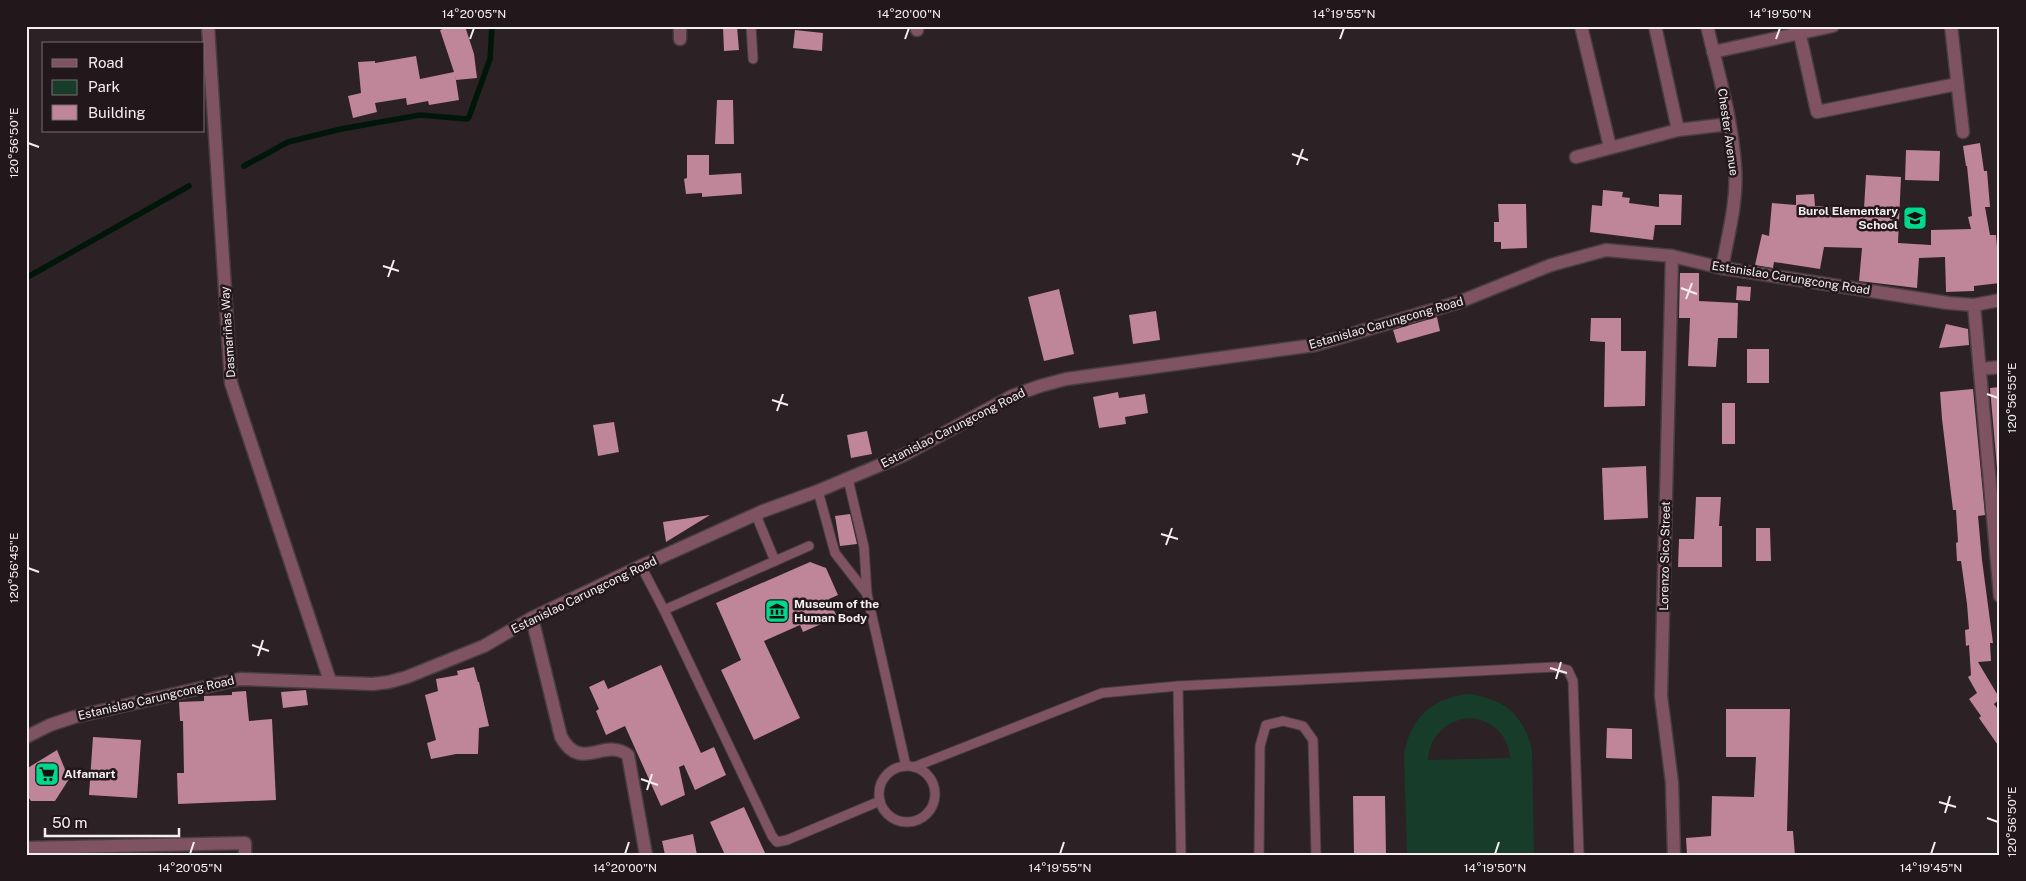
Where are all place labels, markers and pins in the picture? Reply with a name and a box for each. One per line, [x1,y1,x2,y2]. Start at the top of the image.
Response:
place label: Burol Elementary School [1798,204,1898,232]
school or university icon: Burol Elementary School [1902,205,1928,231]
place label: Museum of the Human Body [794,597,879,625]
museum icon: Museum of the Human Body [764,598,790,624]
supermarket icon: Alfamart [34,761,60,787]
place label: Alfamart [64,767,116,781]

